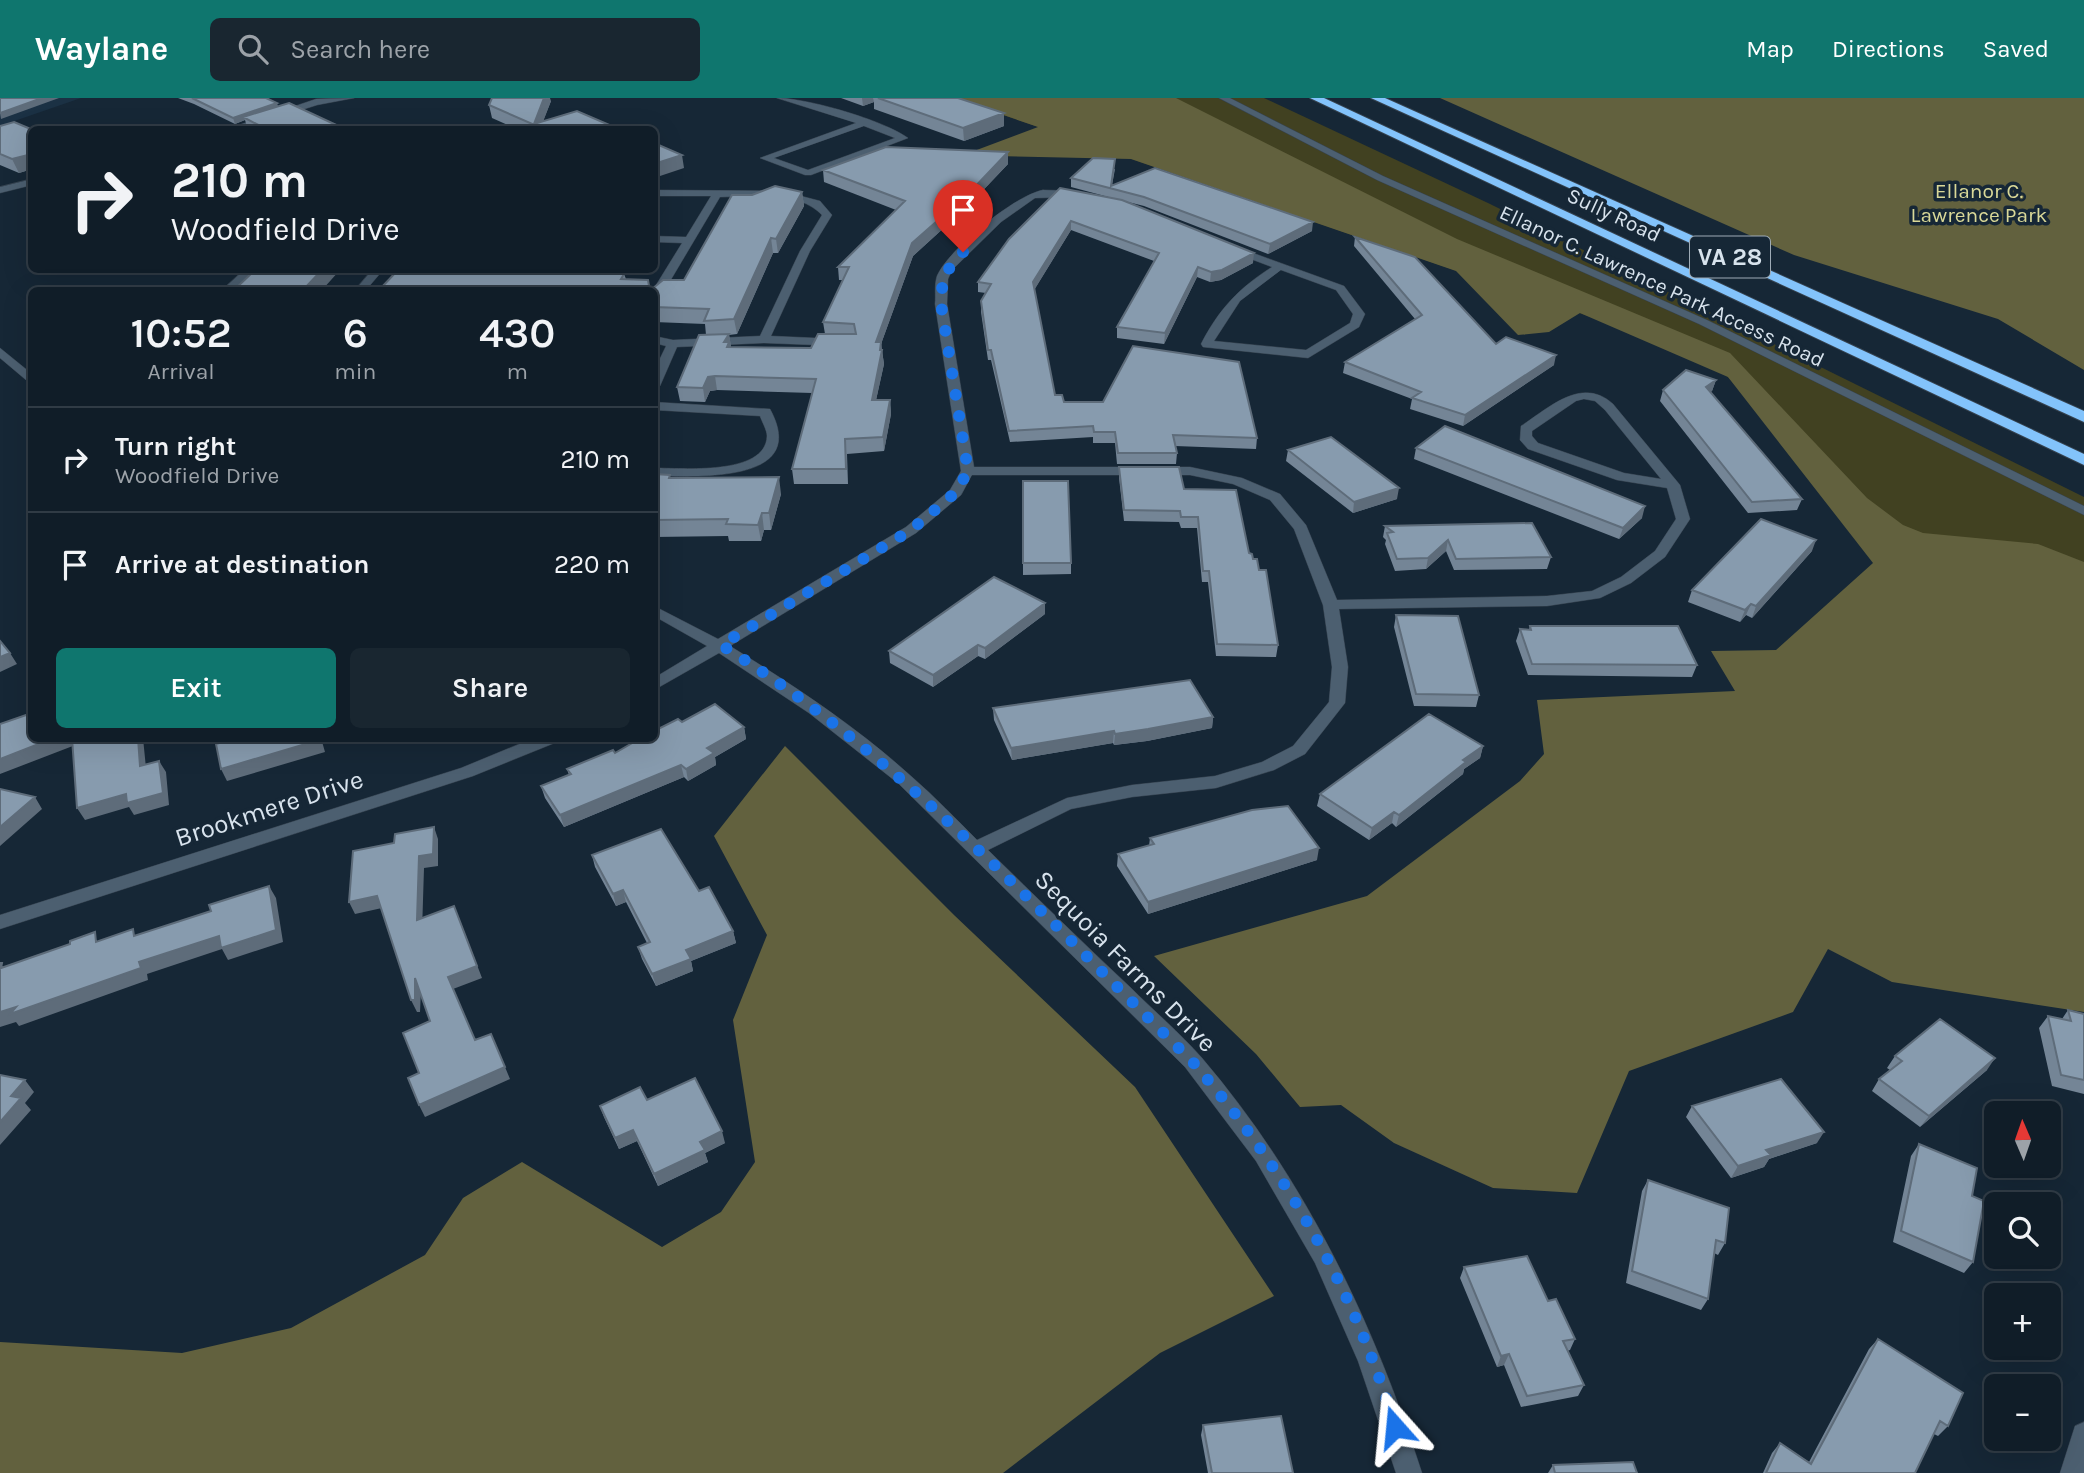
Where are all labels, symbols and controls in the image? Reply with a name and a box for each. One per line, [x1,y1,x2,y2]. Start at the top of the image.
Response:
search box [210,18,700,81]
text: Waylane [35,30,168,68]
icon: search [234,30,272,68]
text: Search here [290,34,430,65]
text: Map [1746,35,1794,63]
text: Directions [1832,35,1945,63]
text: Saved [1983,35,2049,63]
text: 210 m [171,152,308,209]
icon: right [56,154,147,245]
park label: Ellanor C. Lawrence Park [1911,179,2048,227]
pin [933,180,993,252]
street label: Sully Road [1563,183,1665,247]
icon: arrive [944,191,982,229]
street label: Ellanor C. Lawrence Park Access Road [1496,200,1828,372]
text: Woodfield Drive [171,211,400,248]
road number: VA 28 [1690,237,1770,278]
text: 10:52 [131,308,232,358]
text: 6 [343,308,368,358]
text: 430 [479,308,555,358]
text: Arrival [147,358,215,385]
text: min [334,358,376,385]
text: m [506,358,528,385]
text: Turn right [115,431,236,462]
icon: right [56,441,94,479]
text: 210 m [560,444,630,475]
text: Woodfield Drive [115,462,279,489]
icon: arrive [56,546,94,584]
text: Arrive at destination [115,549,369,580]
text: 220 m [554,549,630,580]
button: Exit [56,648,336,728]
button: Share [350,648,630,728]
street label: Brookmere Drive [171,763,367,853]
street label: Sequoia Farms Drive [1028,864,1223,1059]
north arrow [1984,1101,2062,1178]
map controls [1984,1101,2061,1451]
button: search [1984,1192,2061,1269]
button: + [1984,1283,2061,1360]
button: − [1984,1374,2061,1451]
position arrow [1358,1390,1432,1464]

